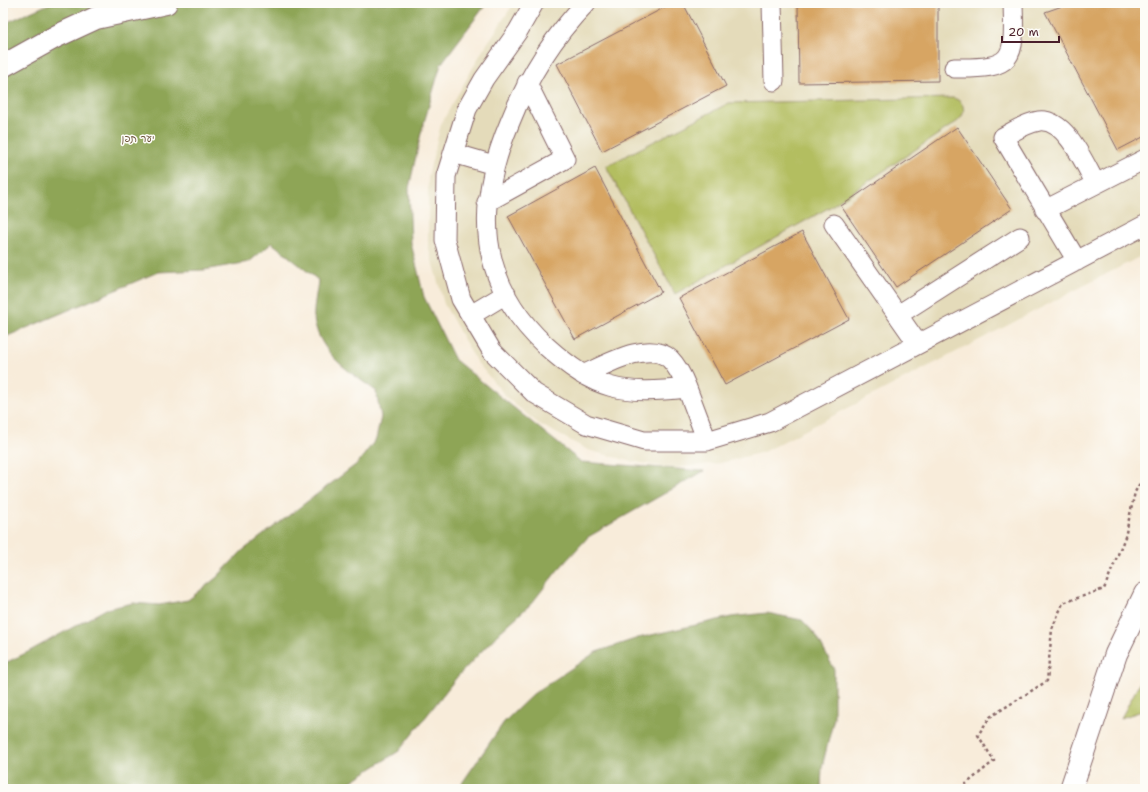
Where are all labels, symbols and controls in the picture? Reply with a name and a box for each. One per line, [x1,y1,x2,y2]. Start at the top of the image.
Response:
scale bar [1002,18,1059,44]
text: 20 m [1008,24,1039,40]
park label: יער תפן [122,132,154,145]

